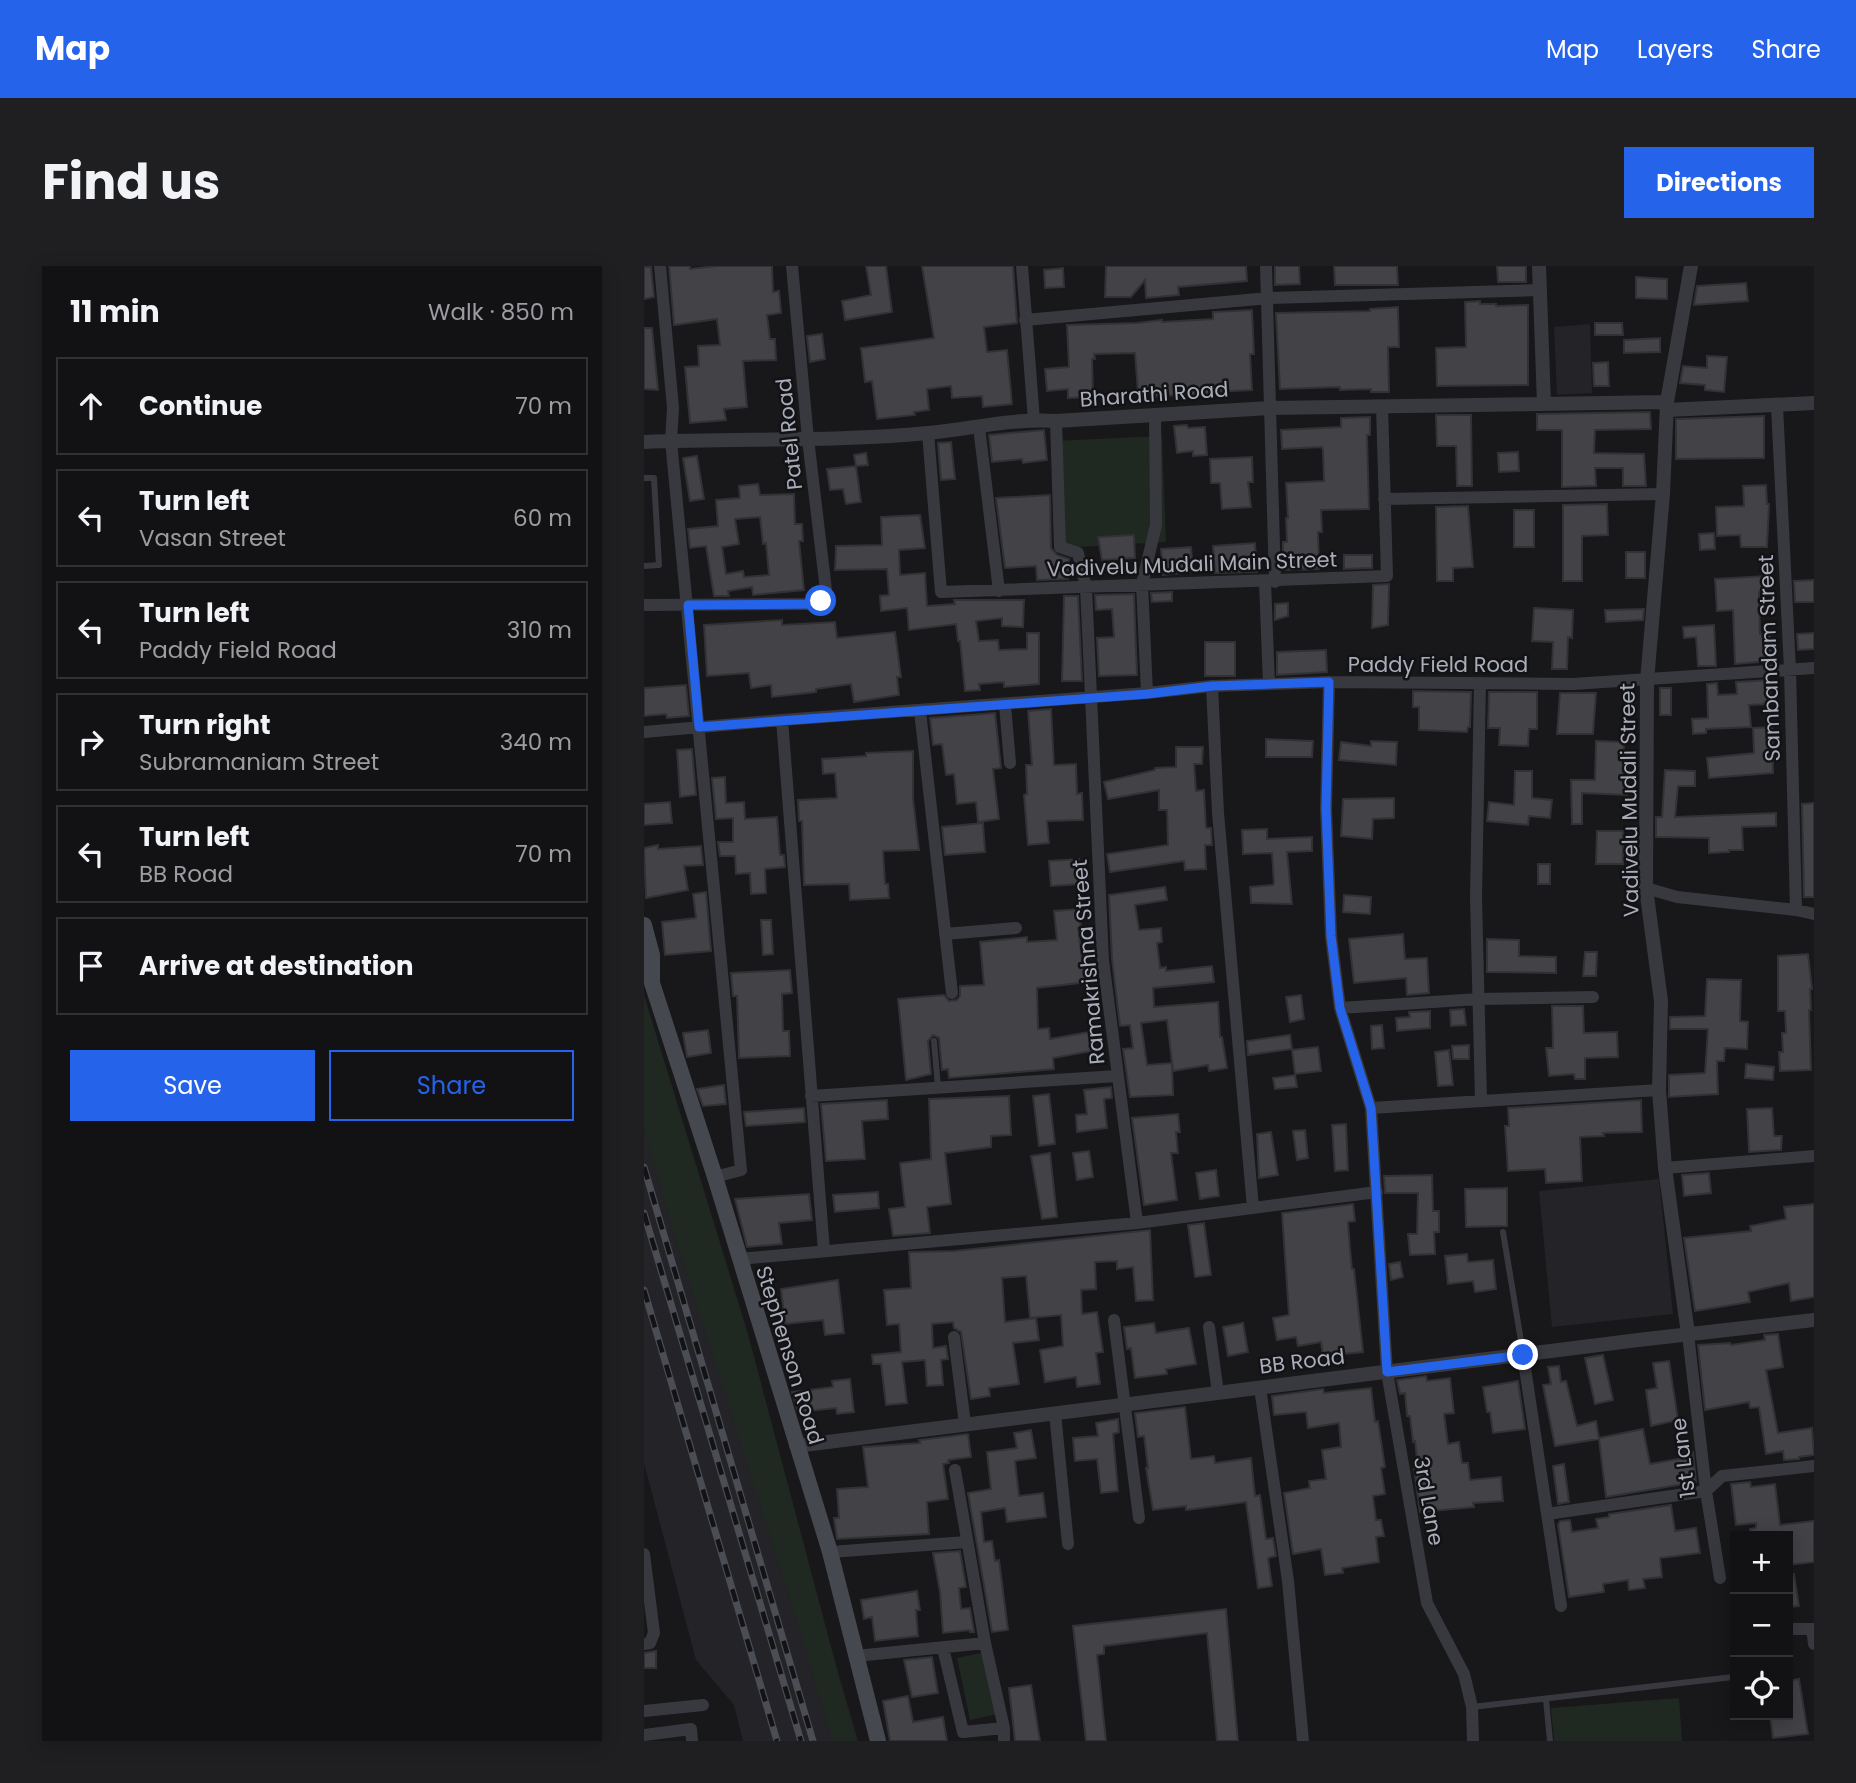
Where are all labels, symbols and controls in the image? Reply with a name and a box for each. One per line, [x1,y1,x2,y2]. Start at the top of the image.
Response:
text: Map [35,25,110,72]
text: Map [1546,33,1599,66]
text: Layers [1637,33,1713,66]
text: Share [1751,33,1821,66]
button: Directions [1624,147,1814,218]
text: Find us [42,148,220,216]
text: 11 min [70,290,160,333]
text: Walk · 850 m [428,296,574,328]
street label: Bharathi Road [1079,374,1229,414]
street label: Patel Road [769,377,809,491]
icon: ahead [72,387,110,425]
text: Continue [139,388,262,424]
text: 70 m [515,390,572,422]
text: Turn left [139,483,250,519]
icon: left [72,499,110,537]
text: 60 m [513,502,572,534]
text: Vasan Street [139,522,286,554]
street label: Vadivelu Mudali Main Street [1046,544,1338,584]
street label: Sambandam Street [1751,554,1787,762]
route start [805,585,836,616]
text: Turn left [139,595,250,631]
icon: left [72,611,110,649]
text: 310 m [507,614,572,646]
text: Paddy Field Road [139,634,337,666]
street label: Paddy Field Road [1348,650,1528,679]
street label: Vadivelu Mudali Street [1612,683,1646,917]
text: Turn right [139,707,271,743]
icon: right [72,723,110,761]
text: 340 m [500,726,572,758]
text: Subramaniam Street [139,746,379,778]
text: Turn left [139,819,250,855]
icon: left [72,835,110,873]
text: 70 m [515,838,572,870]
text: BB Road [139,858,233,890]
street label: Ramakrishna Street [1065,858,1111,1066]
icon: arrive [72,947,110,985]
text: Arrive at destination [139,948,414,984]
button: Save [70,1050,315,1121]
button: Share [329,1050,574,1121]
street label: Stephenson Road [749,1262,831,1448]
route end [1507,1339,1538,1370]
street label: BB Road [1258,1341,1346,1381]
street label: 1st Lane [1664,1416,1702,1500]
street label: 3rd Lane [1407,1454,1451,1548]
map controls [1730,1531,1793,1720]
button: + [1730,1531,1793,1594]
button: − [1730,1594,1793,1657]
button: locate [1730,1657,1793,1720]

